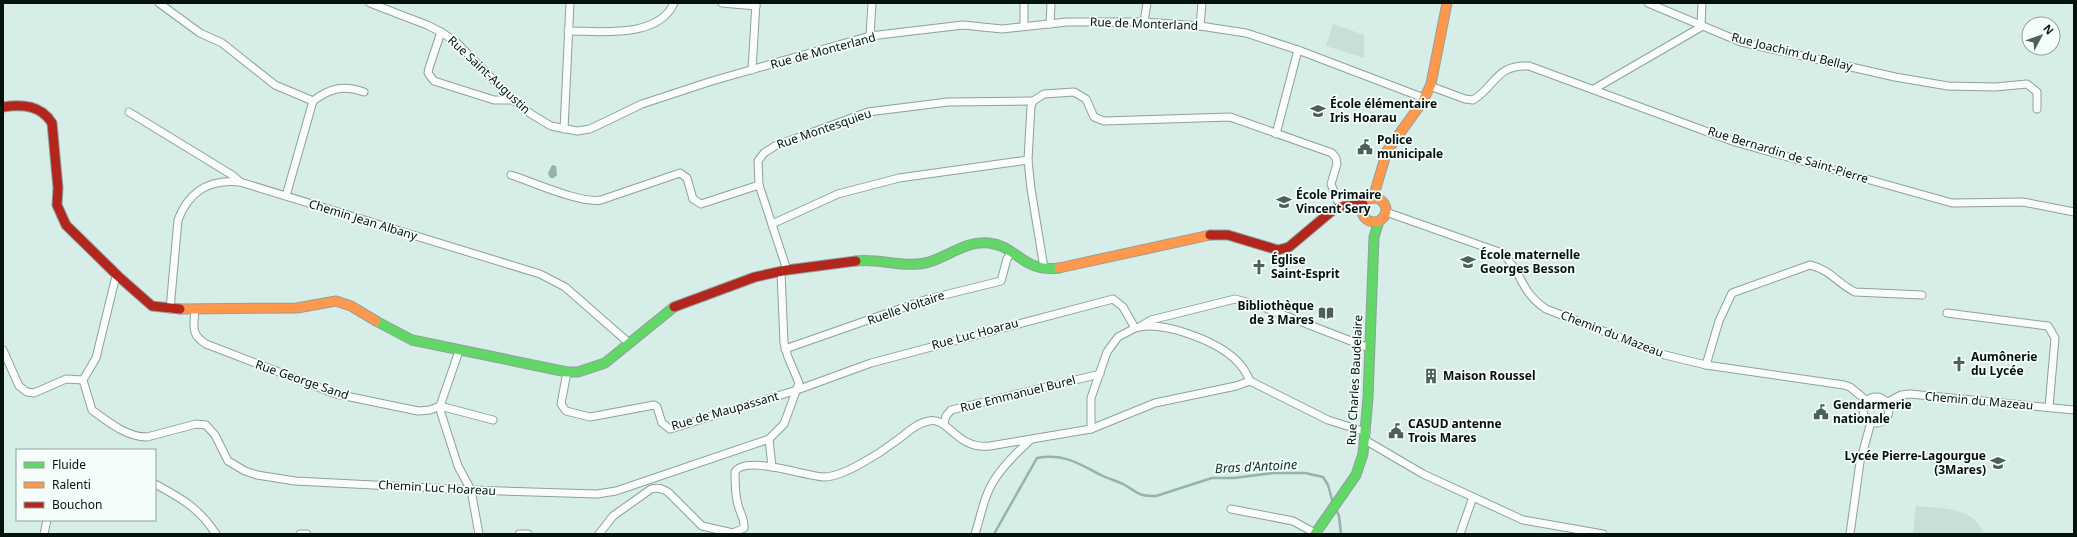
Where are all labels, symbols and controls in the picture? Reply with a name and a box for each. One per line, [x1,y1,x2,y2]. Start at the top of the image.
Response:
street label: Rue de Monterland [1090,13,1198,34]
north arrow [2021,16,2061,56]
text: N [2040,21,2058,37]
street label: Rue de Monterland [768,28,877,73]
street label: Rue Joachim du Bellay [1730,28,1855,75]
street label: Rue Saint-Augustin [444,32,534,117]
place label: École élémentaire Iris Hoarau [1330,95,1437,126]
school or university icon: École élémentaire Iris Hoarau [1309,102,1327,120]
street label: Rue Montesquieu [774,104,874,153]
street label: Rue Bernardin de Saint-Pierre [1706,122,1871,187]
place label: Police municipale [1377,131,1443,162]
public building icon: Police municipale [1356,138,1374,156]
place label: École Primaire Vincent Sery [1296,186,1381,217]
school or university icon: École Primaire Vincent Sery [1275,193,1293,211]
street label: Chemin Jean Albany [307,195,420,244]
place label: École maternelle Georges Besson [1480,246,1580,277]
place label: Église Saint-Esprit [1271,251,1340,282]
school or university icon: École maternelle Georges Besson [1459,253,1477,271]
church icon: Église Saint-Esprit [1250,258,1268,276]
street label: Ruelle Voltaire [865,286,947,329]
place label: Bibliothèque de 3 Mares [1237,297,1314,328]
library icon: Bibliothèque de 3 Mares [1317,304,1335,322]
street label: Chemin du Mazeau [1558,306,1666,361]
street label: Rue Luc Hoarau [930,314,1020,353]
street label: Rue Charles Baudelaire [1343,314,1366,446]
place label: Aumônerie du Lycée [1971,348,2037,379]
church icon: Aumônerie du Lycée [1950,355,1968,373]
street label: Rue George Sand [253,356,351,403]
building icon: Maison Roussel [1422,367,1440,385]
place label: Maison Roussel [1443,367,1536,384]
street label: Rue Emmanuel Burel [958,371,1077,416]
street label: Rue de Maupassant [669,387,781,434]
street label: Chemin du Mazeau [1924,387,2034,414]
place label: Gendarmerie nationale [1833,396,1912,427]
public building icon: Gendarmerie nationale [1812,403,1830,421]
place label: CASUD antenne Trois Mares [1408,415,1502,446]
public building icon: CASUD antenne Trois Mares [1387,422,1405,440]
place label: Lycée Pierre-Lagourgue (3Mares) [1845,447,1986,478]
legend [16,449,156,521]
school or university icon: Lycée Pierre-Lagourgue (3Mares) [1989,454,2007,472]
water label: Bras d'Antoine [1214,455,1298,477]
text: Fluide [52,456,86,473]
text: Ralenti [52,476,91,493]
street label: Chemin Luc Hoareau [378,476,496,499]
text: Bouchon [52,496,102,513]

